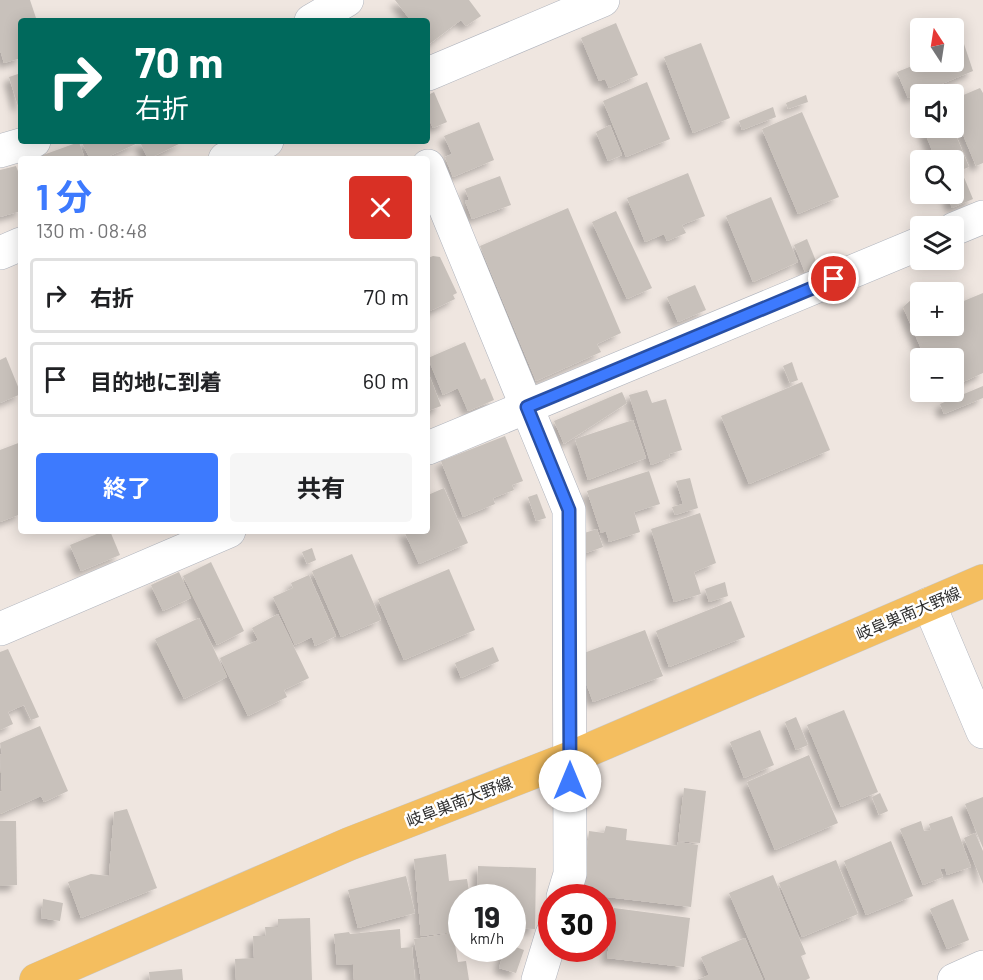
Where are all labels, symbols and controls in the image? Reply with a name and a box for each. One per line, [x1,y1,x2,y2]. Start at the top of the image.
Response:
north arrow [910,18,964,72]
map controls [910,18,964,402]
text: 70 m [135,36,223,86]
icon: right [36,42,114,120]
button: sound [910,84,964,138]
text: 右折 [135,91,189,123]
button: search [910,150,964,204]
text: 1 分 [36,174,92,217]
button: close [349,176,412,239]
button: layers [910,216,964,270]
text: 130 m · 08:48 [36,218,147,242]
pin [808,253,859,304]
icon: arrive [817,262,850,295]
icon: right [39,279,72,312]
button: + [910,282,964,336]
text: 70 m [364,283,409,309]
text: 右折 [90,284,134,310]
button: − [910,348,964,402]
icon: arrive [39,363,72,396]
text: 60 m [363,367,409,393]
text: 目的地に到着 [90,368,222,394]
button: 終了 [36,453,218,522]
button: 共有 [230,453,412,522]
street label: 岐阜巣南大野線 [853,582,963,644]
position arrow [538,749,602,813]
street label: 岐阜巣南大野線 [403,772,515,830]
speed limit sign: 30 [538,884,616,962]
text: 19 [474,898,500,934]
text: km/h [470,929,504,947]

